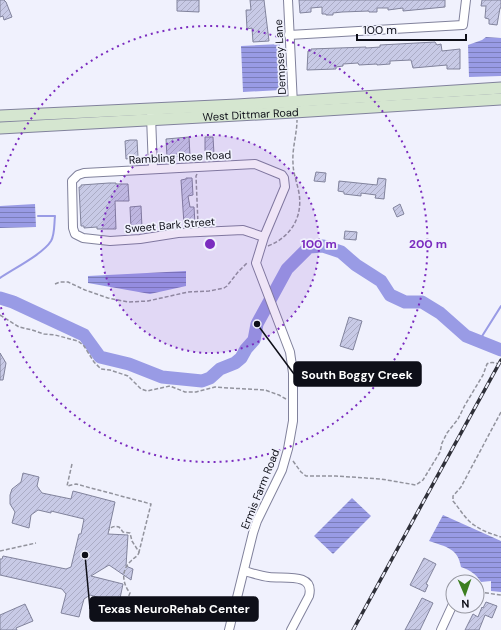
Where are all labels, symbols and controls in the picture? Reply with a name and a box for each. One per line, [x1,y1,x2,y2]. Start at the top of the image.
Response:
scale bar [357,16,466,42]
street label: Dempsey Lane [271,19,289,95]
text: 100 m [363,22,397,38]
street label: West Dittmar Road [202,105,299,124]
street label: Rambling Rose Road [128,147,232,167]
street label: Sweet Bark Street [124,214,216,236]
text: 100 m [301,236,337,252]
text: 200 m [409,236,447,252]
centre of rings [203,237,217,251]
callout: South Boggy Creek [294,362,421,386]
text: South Boggy Creek [301,367,413,383]
street label: Ermis Farm Road [238,447,282,531]
north arrow [445,574,485,614]
callout: Texas NeuroRehab Center [90,597,258,621]
text: N [461,597,470,611]
text: Texas NeuroRehab Center [98,601,250,617]

